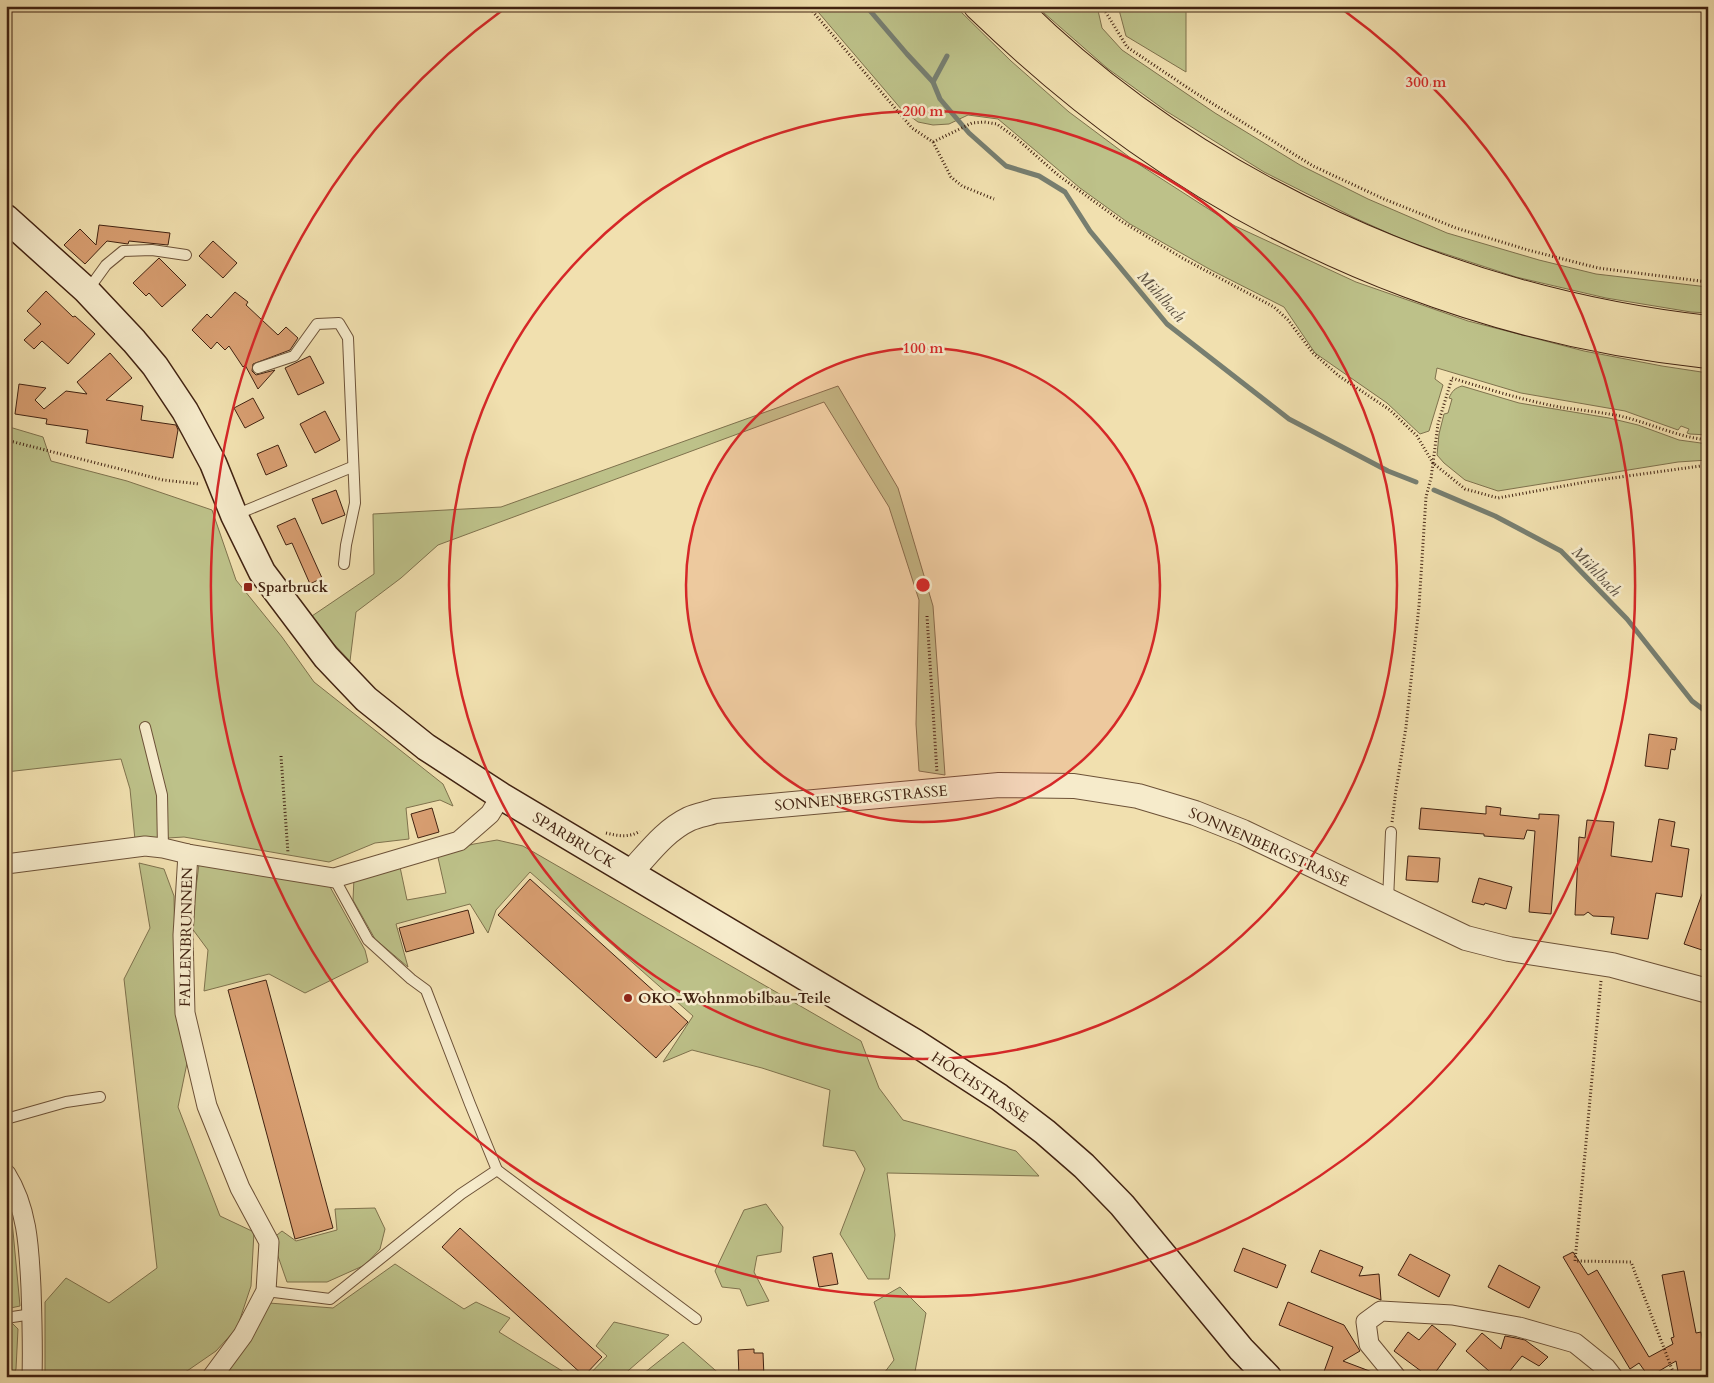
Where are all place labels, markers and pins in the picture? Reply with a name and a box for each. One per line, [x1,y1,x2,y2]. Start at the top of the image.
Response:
centre of rings [914,576,932,594]
place label: Sparbruck [258,577,329,597]
marker: Sparbruck [242,581,254,593]
place label: OKO-Wohnmobilbau-Teile [638,988,831,1008]
marker: OKO-Wohnmobilbau-Teile [622,992,634,1004]

